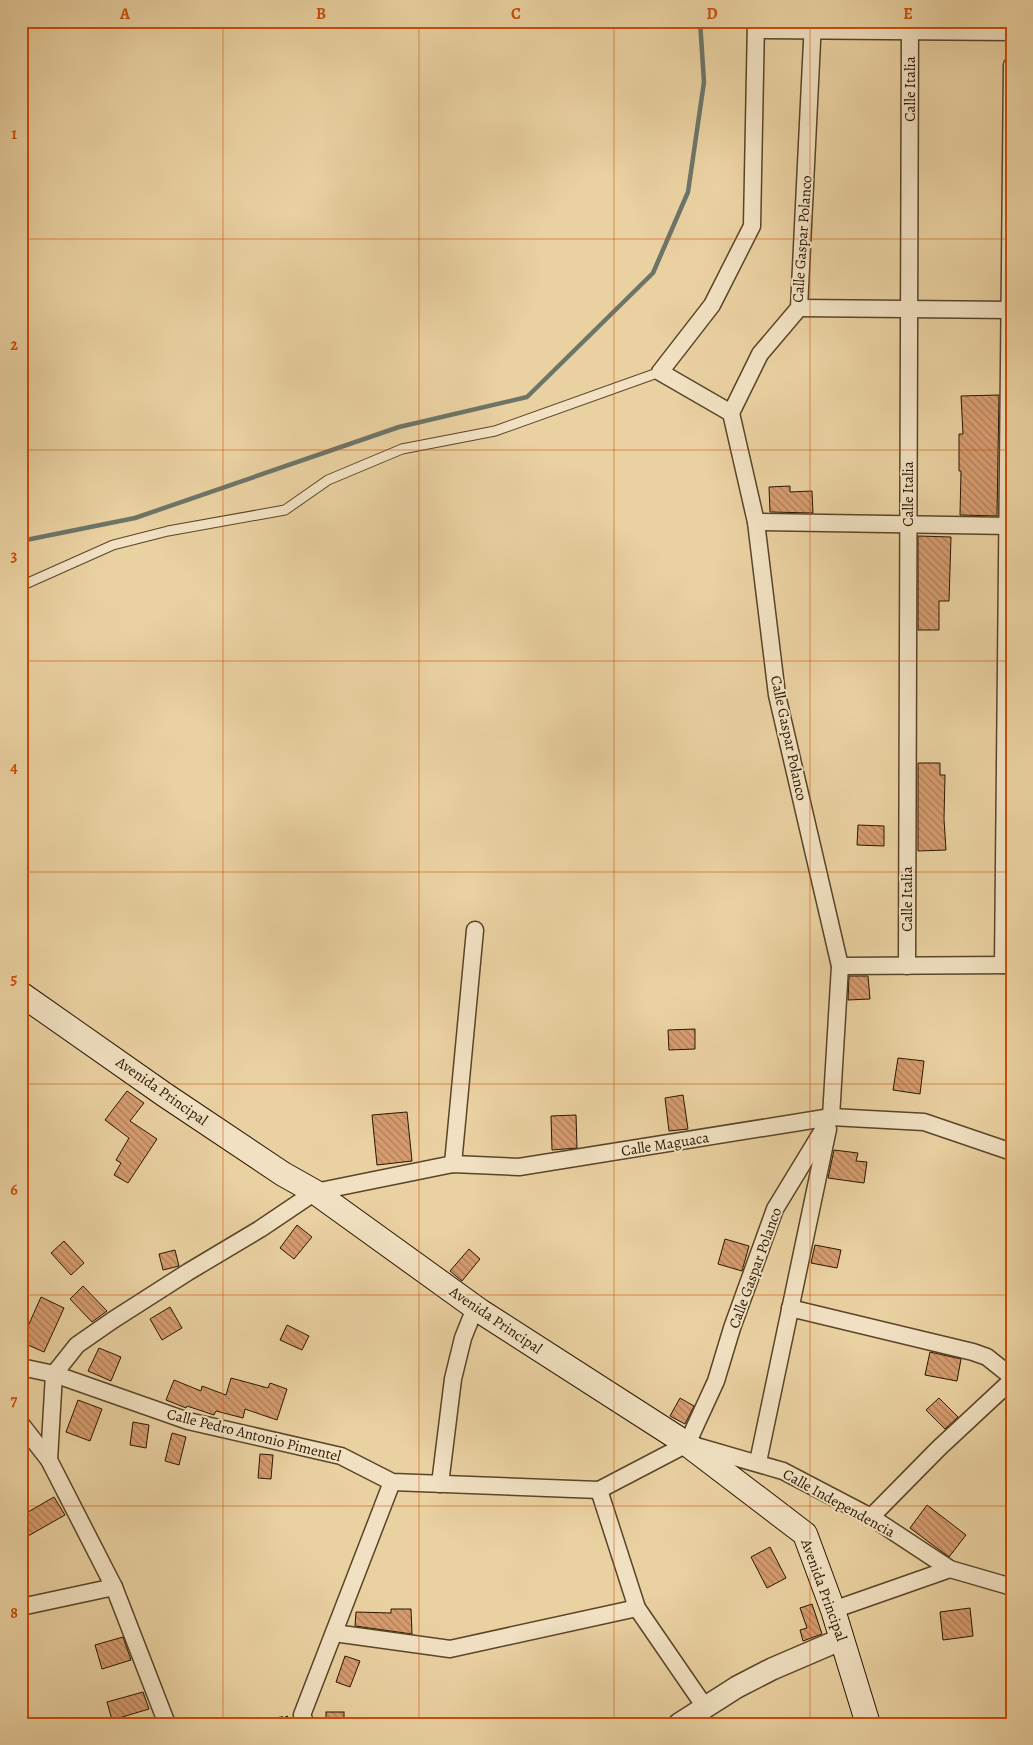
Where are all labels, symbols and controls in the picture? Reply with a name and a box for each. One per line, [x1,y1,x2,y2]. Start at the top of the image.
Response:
text: A [119,3,131,25]
text: B [316,3,326,25]
text: C [511,3,521,25]
text: D [706,3,718,25]
text: E [903,3,913,25]
street label: Calle Italia [900,56,920,122]
text: 1 [11,123,17,145]
street label: Calle Gaspar Polanco [788,175,816,303]
text: 2 [10,334,18,356]
street label: Calle Italia [898,461,918,527]
text: 3 [11,545,18,567]
street label: Calle Gaspar Polanco [766,674,812,802]
text: 4 [10,757,18,779]
street label: Calle Italia [897,866,917,932]
text: 5 [11,968,18,990]
street label: Avenida Principal [111,1051,212,1130]
street label: Calle Maguaca [620,1127,710,1161]
text: 6 [10,1179,18,1201]
street label: Calle Gaspar Polanco [724,1205,786,1331]
street label: Avenida Principal [445,1281,546,1359]
text: 7 [11,1390,18,1412]
street label: Calle Pedro Antonio Pimentel [165,1404,344,1466]
street label: Calle Independencia [779,1464,899,1542]
street label: Avenida Principal [796,1535,852,1644]
text: 8 [10,1602,18,1624]

